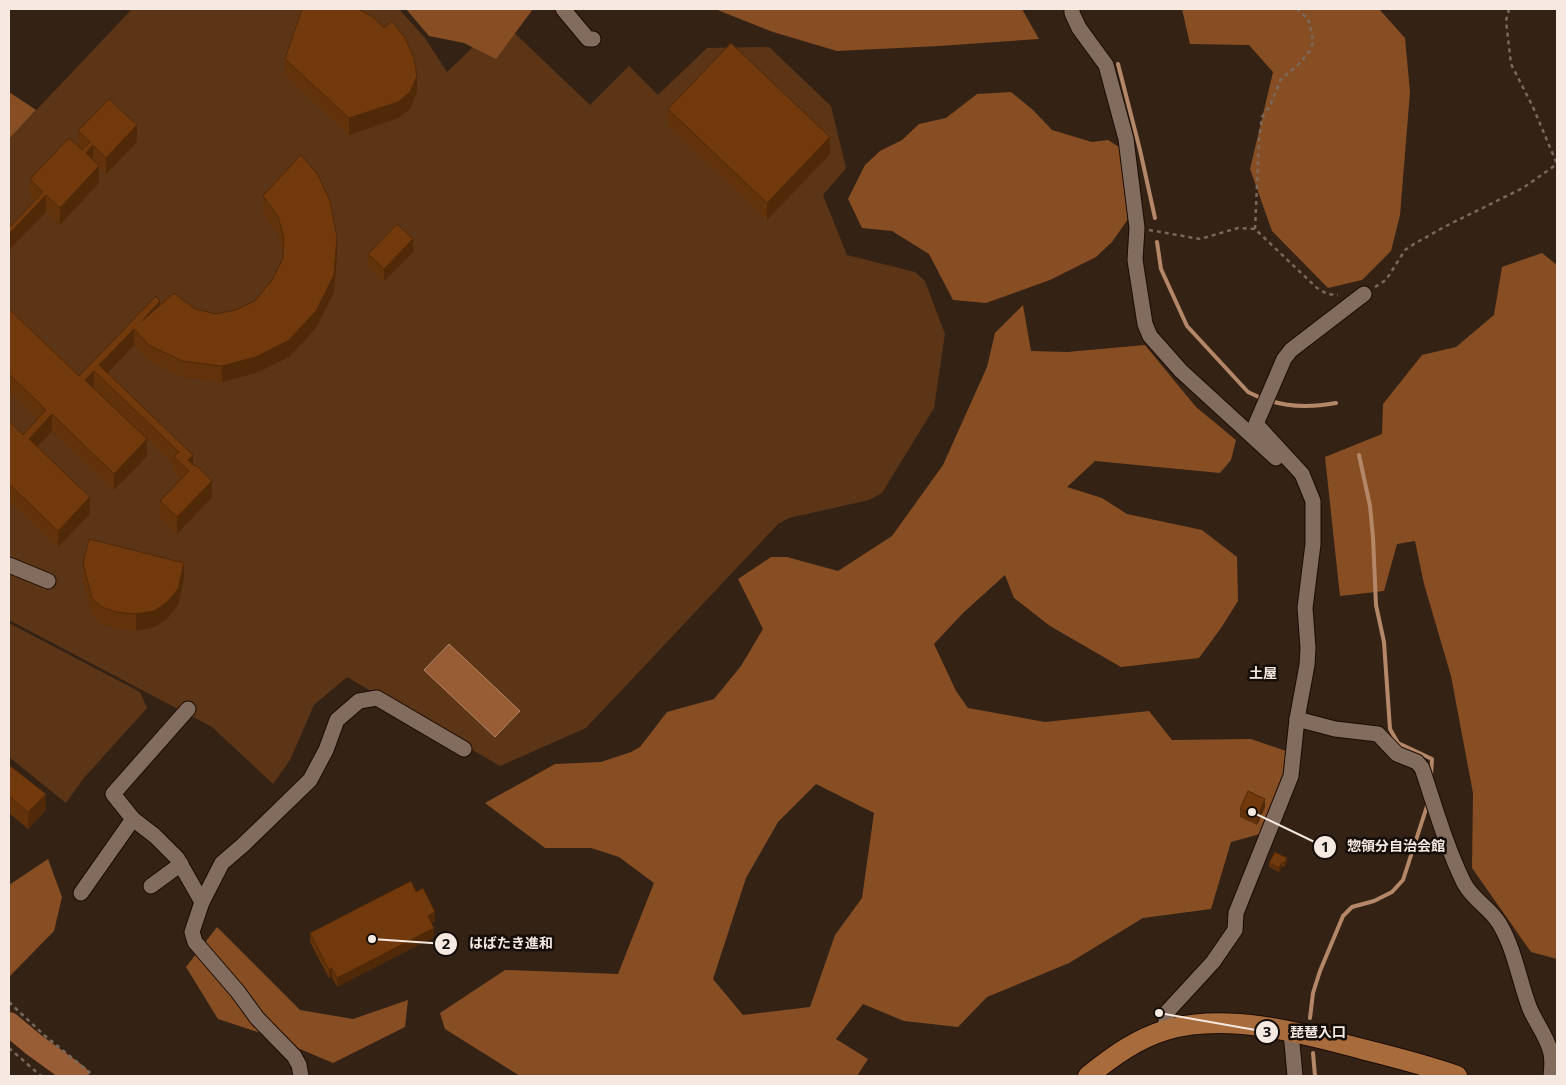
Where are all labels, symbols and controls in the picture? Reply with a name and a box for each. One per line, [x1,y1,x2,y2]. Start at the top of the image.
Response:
district label: 土屋 [1249,663,1277,682]
callout: 惣領分自治会館 [1312,832,1455,861]
text: 1 [1321,836,1329,856]
text: 惣領分自治会館 [1347,836,1445,855]
callout: はばたき進和 [434,929,563,958]
text: 2 [442,933,451,953]
text: はばたき進和 [469,933,553,952]
callout: 琵琶入口 [1255,1018,1356,1047]
text: 3 [1263,1021,1271,1041]
text: 琵琶入口 [1290,1022,1346,1041]

